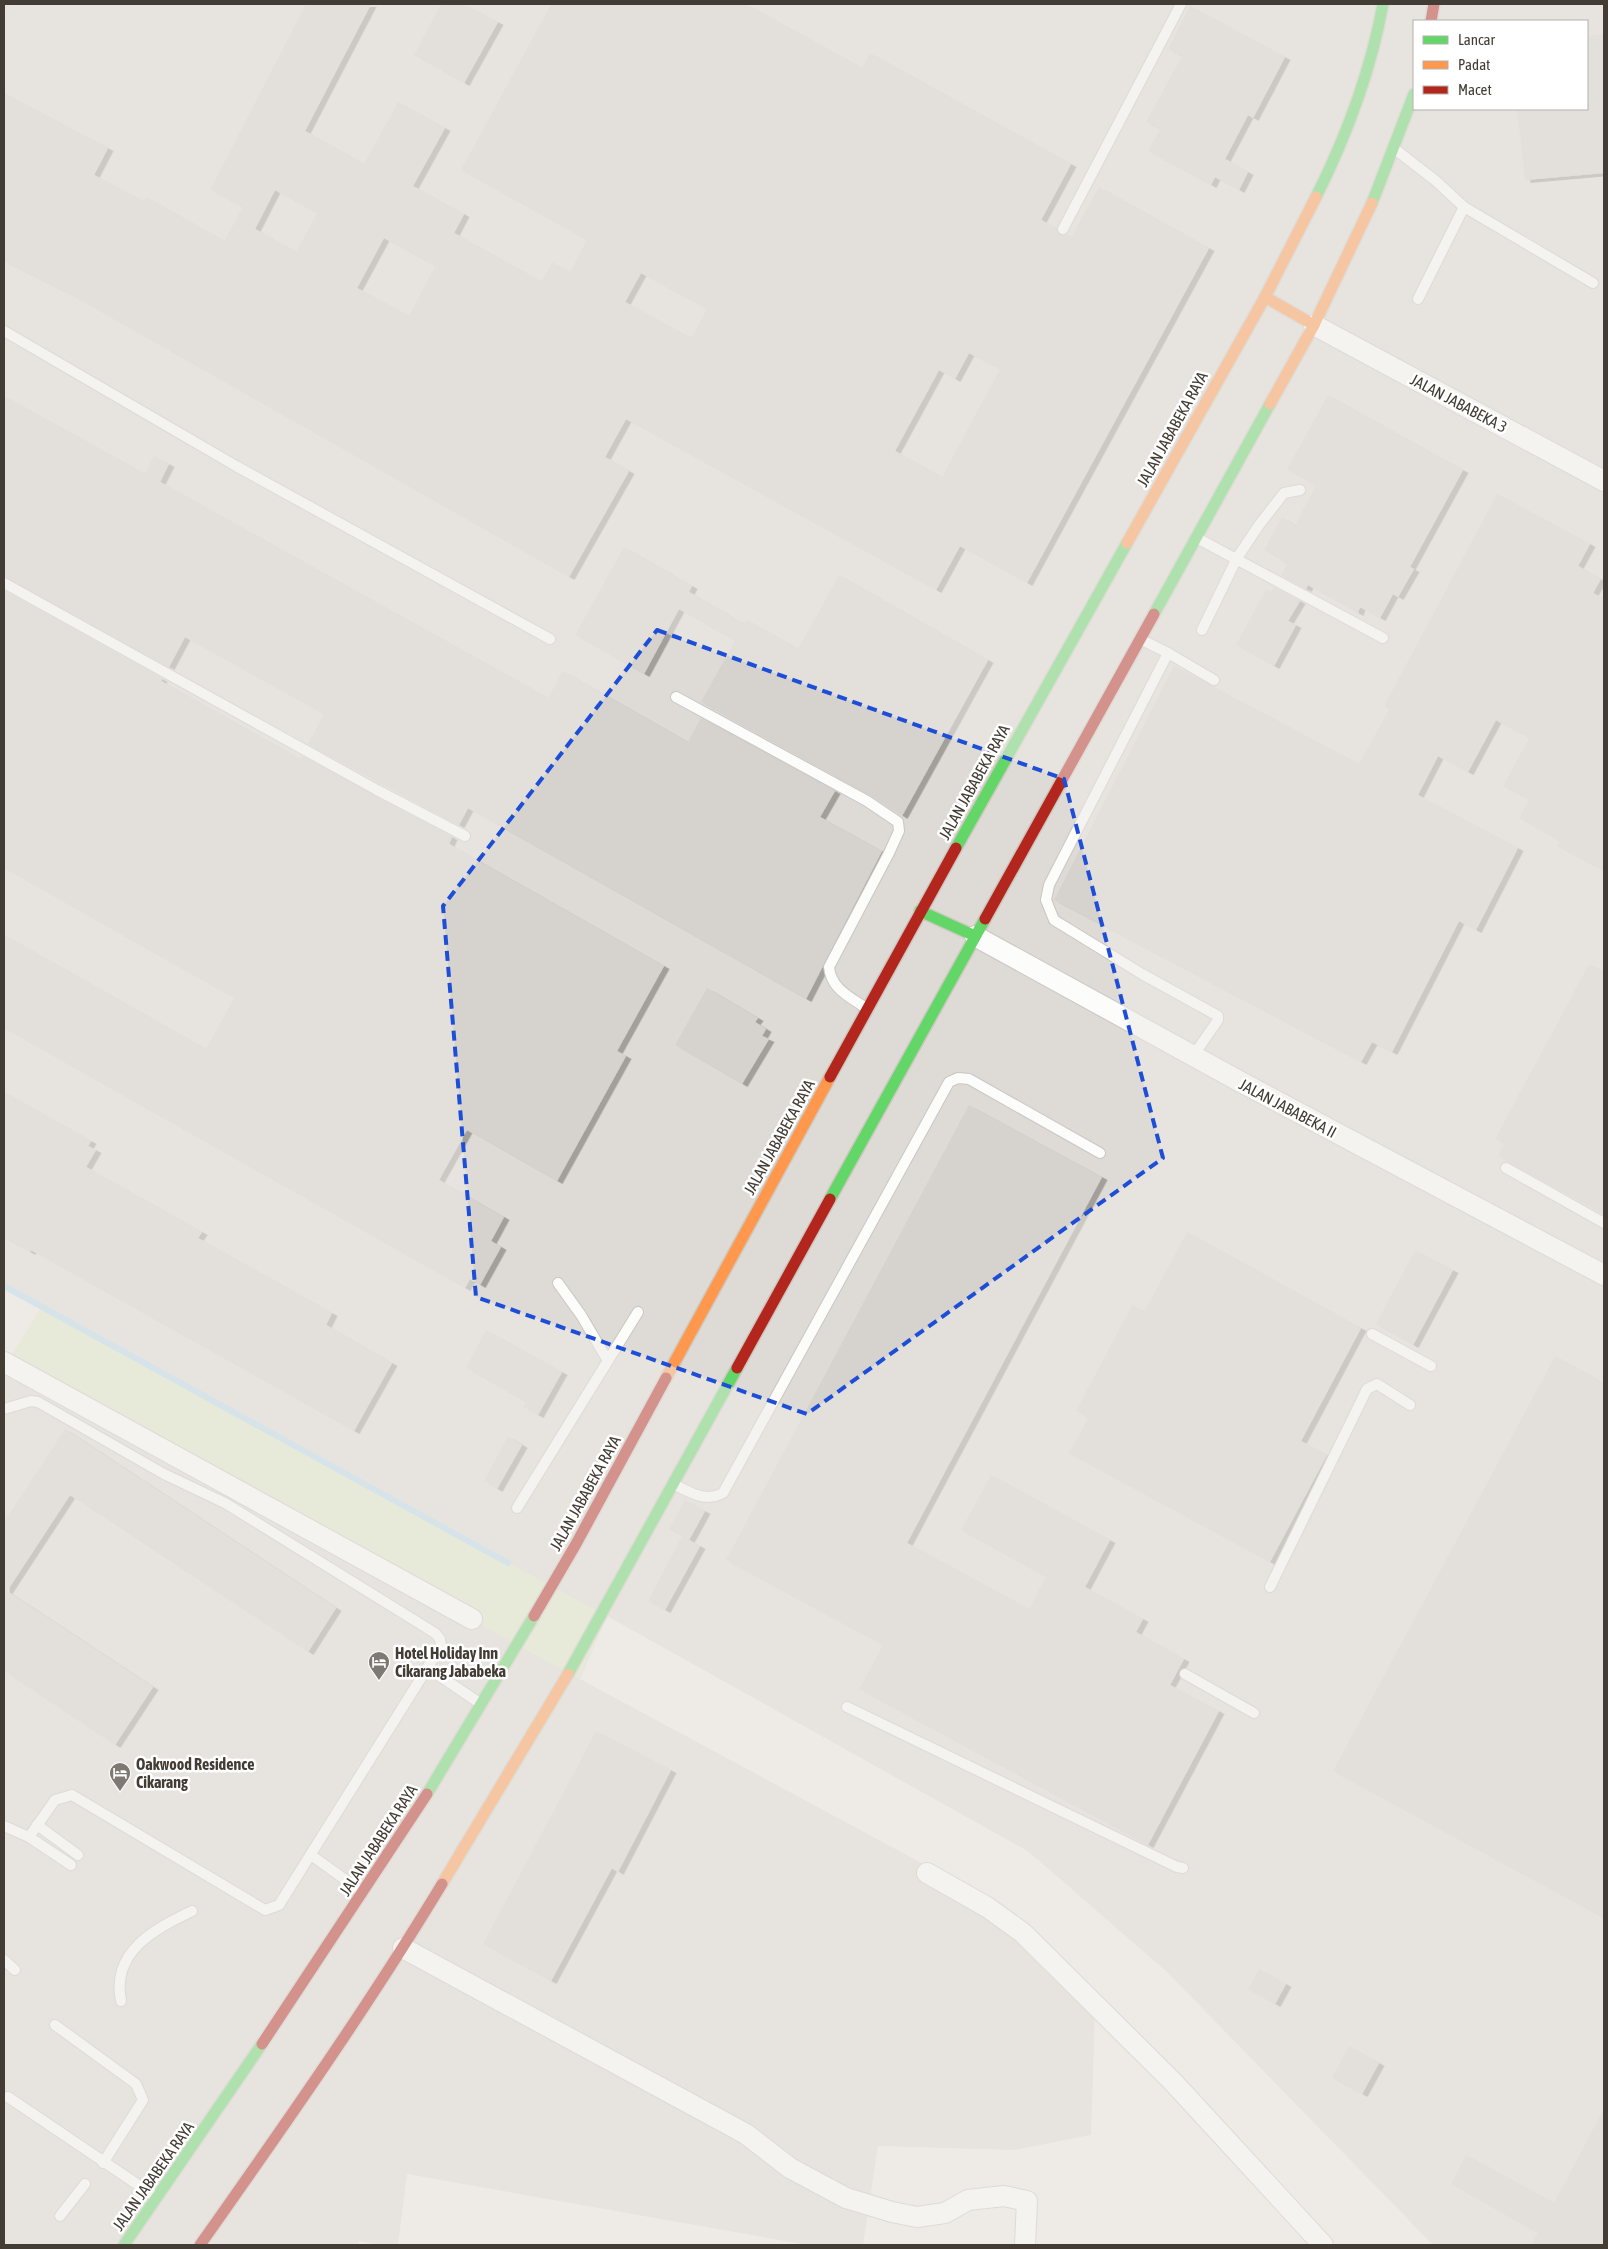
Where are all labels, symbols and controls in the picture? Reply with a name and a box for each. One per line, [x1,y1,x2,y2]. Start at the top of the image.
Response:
legend [1413,20,1588,110]
text: Lancar [1458,31,1496,48]
text: Padat [1458,56,1490,73]
text: Macet [1458,81,1492,98]
street label: JALAN JABABEKA RAYA [1133,368,1211,490]
street label: JALAN JABABEKA 3 [1408,370,1510,436]
street label: JALAN JABABEKA RAYA [935,721,1013,843]
street label: JALAN JABABEKA II [1236,1075,1340,1141]
street label: JALAN JABABEKA RAYA [740,1076,818,1198]
street label: JALAN JABABEKA RAYA [546,1432,624,1554]
place label: Hotel Holiday Inn Cikarang Jababeka [395,1644,506,1680]
hotel icon: Hotel Holiday Inn Cikarang Jababeka [367,1650,391,1681]
place label: Oakwood Residence Cikarang [136,1755,254,1791]
hotel icon: Oakwood Residence Cikarang [108,1761,132,1792]
street label: JALAN JABABEKA RAYA [335,1781,421,1899]
street label: JALAN JABABEKA RAYA [109,2118,197,2234]

